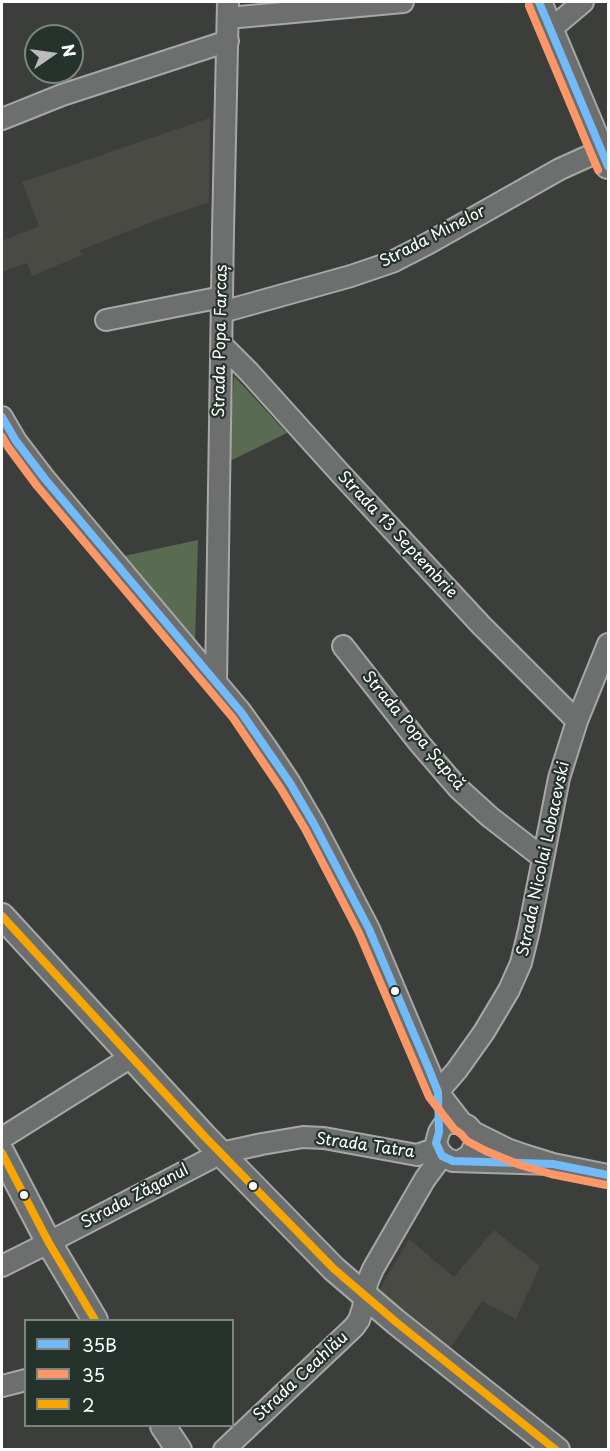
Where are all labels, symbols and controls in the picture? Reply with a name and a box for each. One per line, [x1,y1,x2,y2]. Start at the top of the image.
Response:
north arrow [24,24,84,84]
text: N [56,42,83,59]
street label: Strada Minelor [377,202,489,272]
street label: Strada Popa Farcaș [210,264,232,418]
street label: Strada 13 Septembrie [333,467,461,603]
street label: Strada Popa Șapcă [358,668,468,794]
street label: Strada Nicolai Lobacevski [514,760,574,958]
unlabelled marker [389,985,401,997]
street label: Strada Tatra [314,1130,416,1162]
street label: Strada Zăganul [78,1161,192,1233]
unlabelled marker [247,1180,259,1192]
unlabelled marker [18,1189,30,1201]
legend [24,1319,234,1427]
street label: Strada Ceahlău [250,1328,352,1426]
text: 35B [82,1331,117,1358]
text: 35 [82,1361,105,1388]
text: 2 [82,1391,95,1418]

